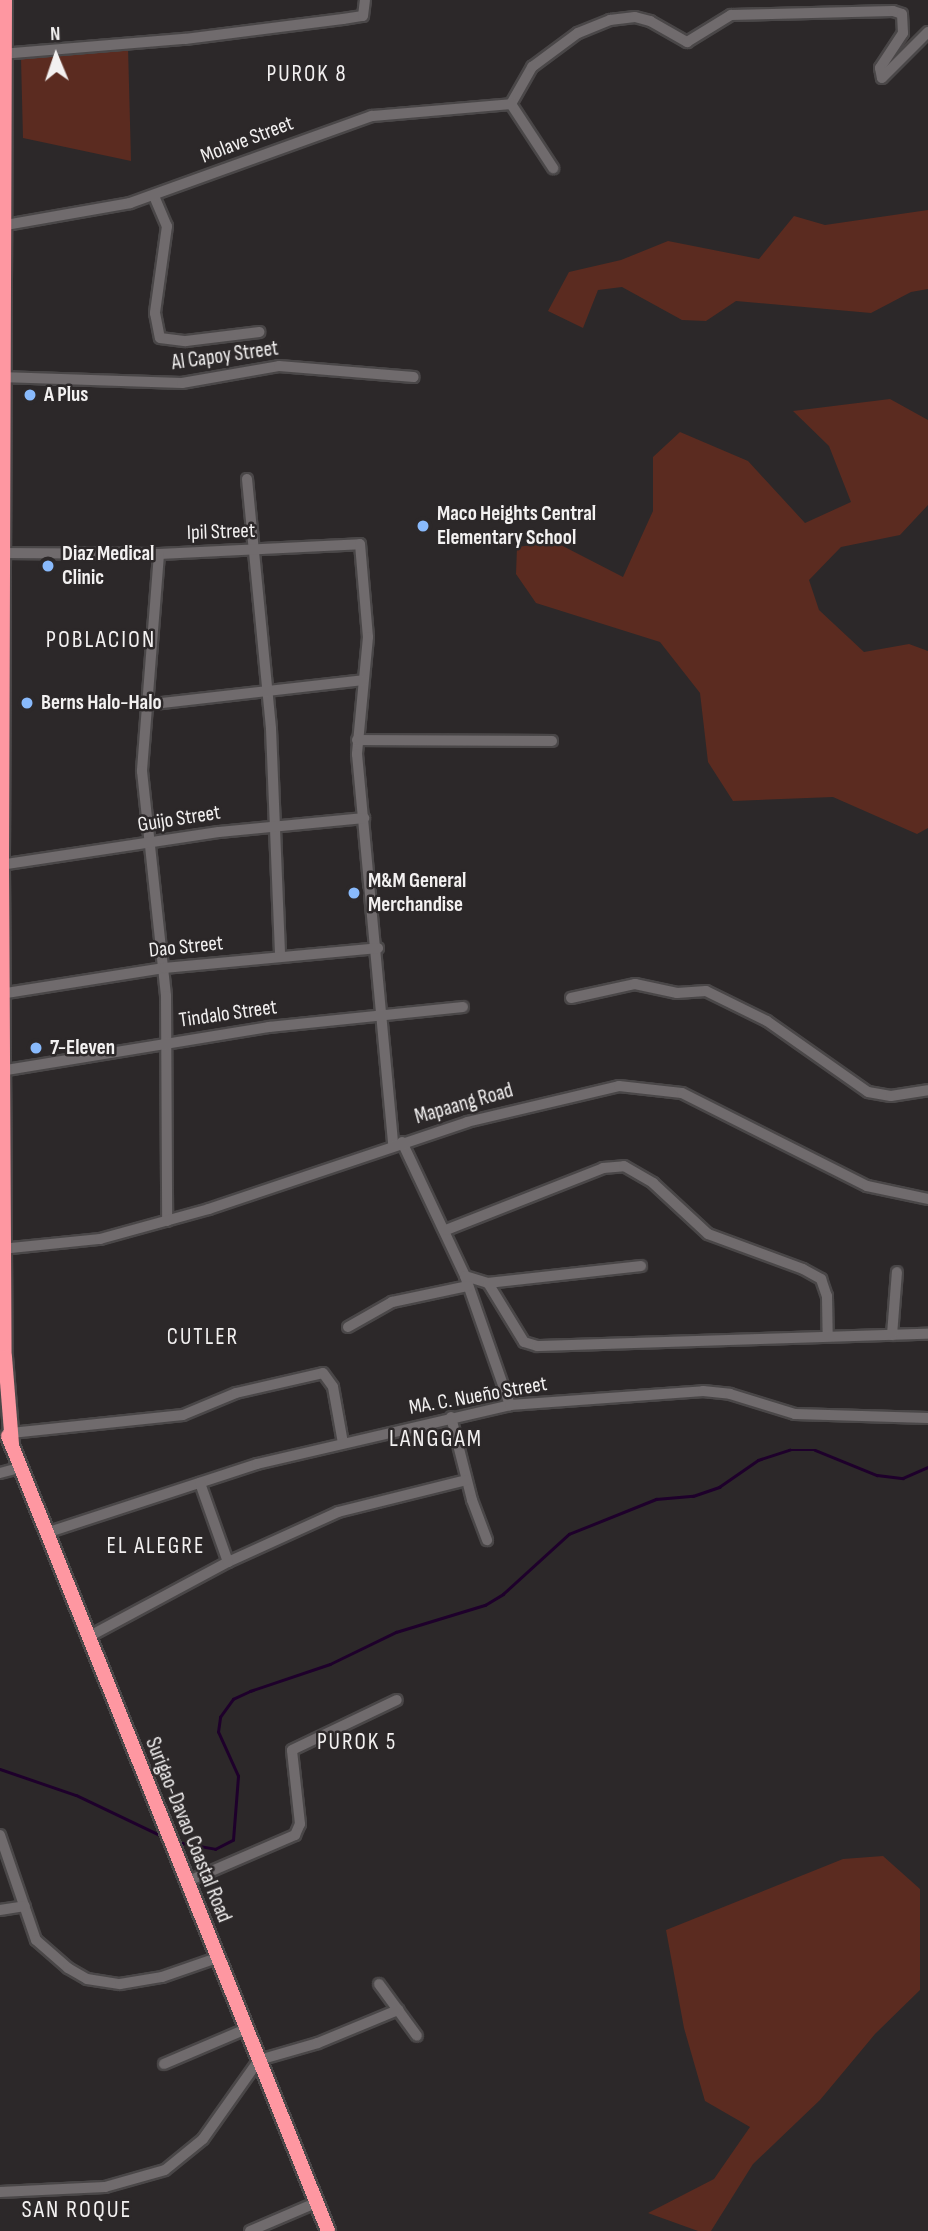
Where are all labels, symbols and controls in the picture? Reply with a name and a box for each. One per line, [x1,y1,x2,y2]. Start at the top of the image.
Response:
north arrow [21,21,91,91]
text: N [50,23,61,46]
district label: PUROK 8 [267,60,347,88]
street label: Molave Street [197,111,297,169]
street label: Al Capoy Street [170,336,280,376]
place label: A Plus [44,382,88,408]
marker: A Plus [22,387,38,403]
place label: Maco Heights Central Elementary School [437,501,596,551]
street label: Ipil Street [186,518,256,546]
marker: Maco Heights Central Elementary School [415,518,431,534]
place label: Diaz Medical Clinic [62,541,154,591]
marker: Diaz Medical Clinic [40,558,56,574]
district label: POBLACION [47,626,155,654]
place label: Berns Halo-Halo [41,690,162,716]
marker: Berns Halo-Halo [19,695,35,711]
street label: Guijo Street [136,800,222,838]
place label: M&M General Merchandise [368,868,466,918]
marker: M&M General Merchandise [346,885,362,901]
street label: Dao Street [148,931,224,963]
street label: Tindalo Street [177,995,279,1033]
place label: 7-Eleven [50,1035,115,1061]
marker: 7-Eleven [28,1040,44,1056]
street label: Mapaang Road [412,1078,516,1130]
district label: CUTLER [168,1323,238,1351]
street label: MA. C. Nueño Street [407,1371,549,1421]
district label: LANGGAM [390,1425,482,1453]
district label: EL ALEGRE [108,1532,204,1560]
district label: PUROK 5 [318,1728,396,1756]
street label: Surigao-Davao Coastal Road [139,1734,237,1926]
district label: SAN ROQUE [23,2196,131,2224]

